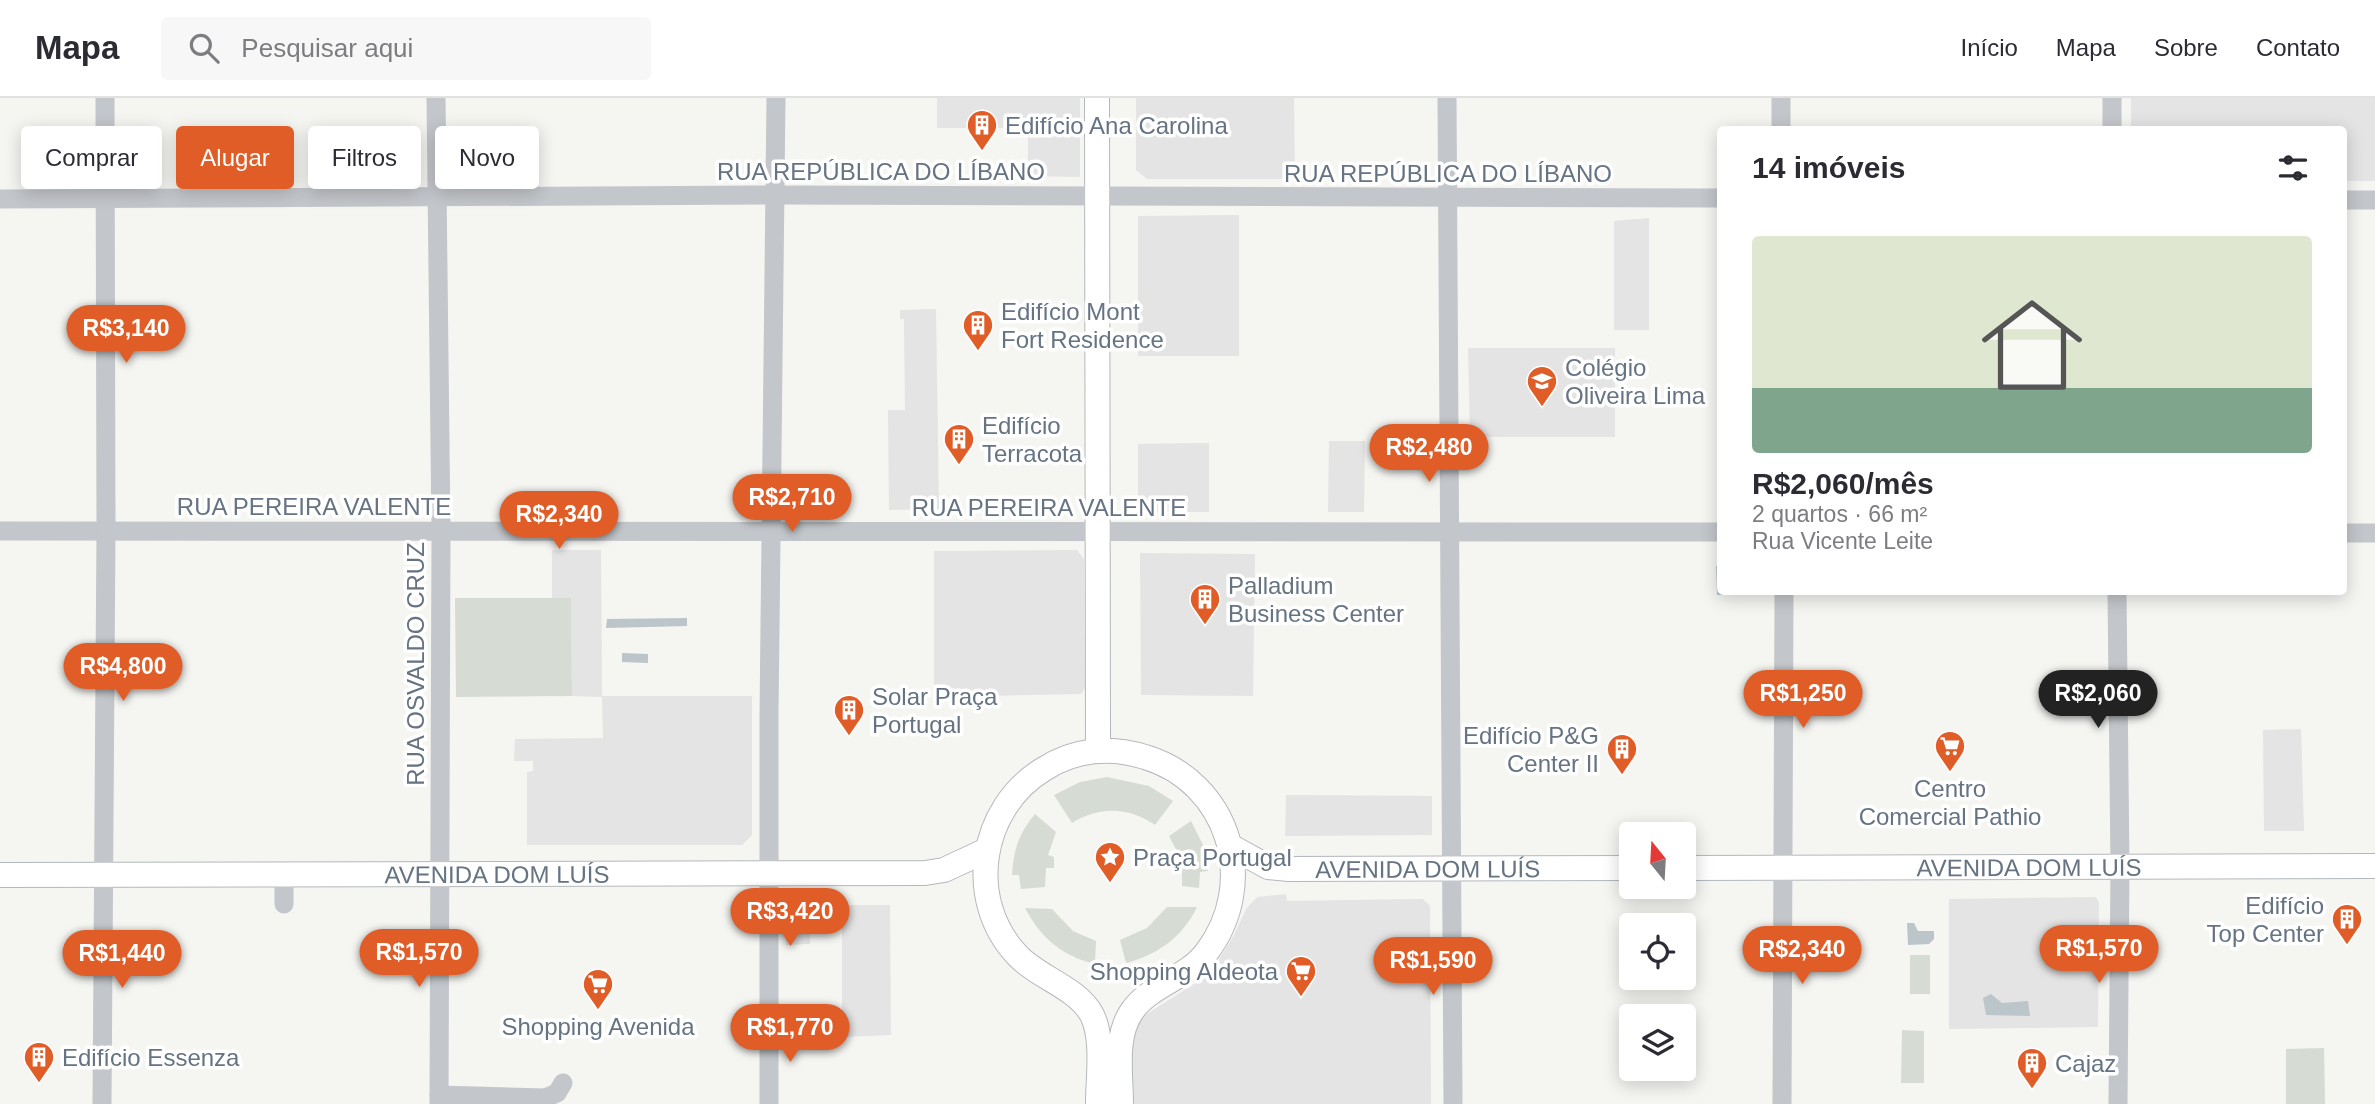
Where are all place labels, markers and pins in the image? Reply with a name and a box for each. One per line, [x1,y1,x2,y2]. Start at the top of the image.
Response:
building icon: Edifício Ana Carolina [965,108,999,152]
place label: Edifício Ana Carolina [1005,112,1228,139]
place label: Edifício Mont Fort Residence [1001,298,1164,353]
pin: R$3,140 [61,306,191,365]
building icon: Edifício Mont Fort Residence [961,308,995,352]
place label: Colégio Oliveira Lima [1565,354,1706,409]
school or university icon: Colégio Oliveira Lima [1525,364,1559,408]
place label: Edifício Terracota [982,412,1083,467]
building icon: Edifício Terracota [942,422,976,466]
pin: R$2,480 [1364,424,1494,484]
pin: R$2,710 [727,474,857,534]
pin: R$2,340 [494,491,624,551]
place label: Palladium Business Center [1228,572,1404,627]
building icon: Palladium Business Center [1188,582,1222,626]
pin: R$4,800 [58,644,188,703]
pin: R$1,250 [1738,670,1868,730]
pin: R$2,060 [2033,670,2163,730]
place label: Solar Praça Portugal [872,683,998,738]
building icon: Solar Praça Portugal [832,693,866,737]
place label: Edifício P&G Center II [1463,722,1599,777]
supermarket icon: Centro Comercial Pathio [1933,729,1967,773]
building icon: Edifício P&G Center II [1605,732,1639,776]
place label: Centro Comercial Pathio [1859,775,2041,830]
place icon: Praça Portugal [1093,840,1127,884]
place label: Praça Portugal [1133,844,1292,871]
pin: R$3,420 [725,888,855,948]
place label: Edifício Top Center [2207,892,2324,947]
building icon: Edifício Top Center [2330,902,2364,946]
pin: R$2,340 [1737,926,1867,986]
pin: R$1,570 [2034,926,2164,985]
pin: R$1,440 [57,930,187,990]
pin: R$1,570 [354,930,484,989]
pin: R$1,590 [1368,937,1498,997]
supermarket icon: Shopping Aldeota [1284,954,1318,998]
place label: Shopping Aldeota [1090,958,1279,985]
supermarket icon: Shopping Avenida [581,967,615,1011]
pin: R$1,770 [725,1004,855,1064]
place label: Shopping Avenida [501,1013,695,1040]
building icon: Edifício Essenza [22,1040,56,1084]
place label: Edifício Essenza [62,1044,240,1071]
building icon: Cajaz [2015,1046,2049,1090]
place label: Cajaz [2055,1050,2116,1077]

